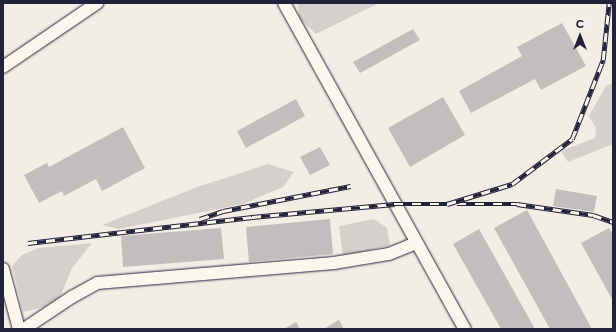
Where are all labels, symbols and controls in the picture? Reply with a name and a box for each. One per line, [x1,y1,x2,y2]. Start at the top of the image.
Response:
text: С [576,15,584,32]
north arrow [560,16,600,56]

